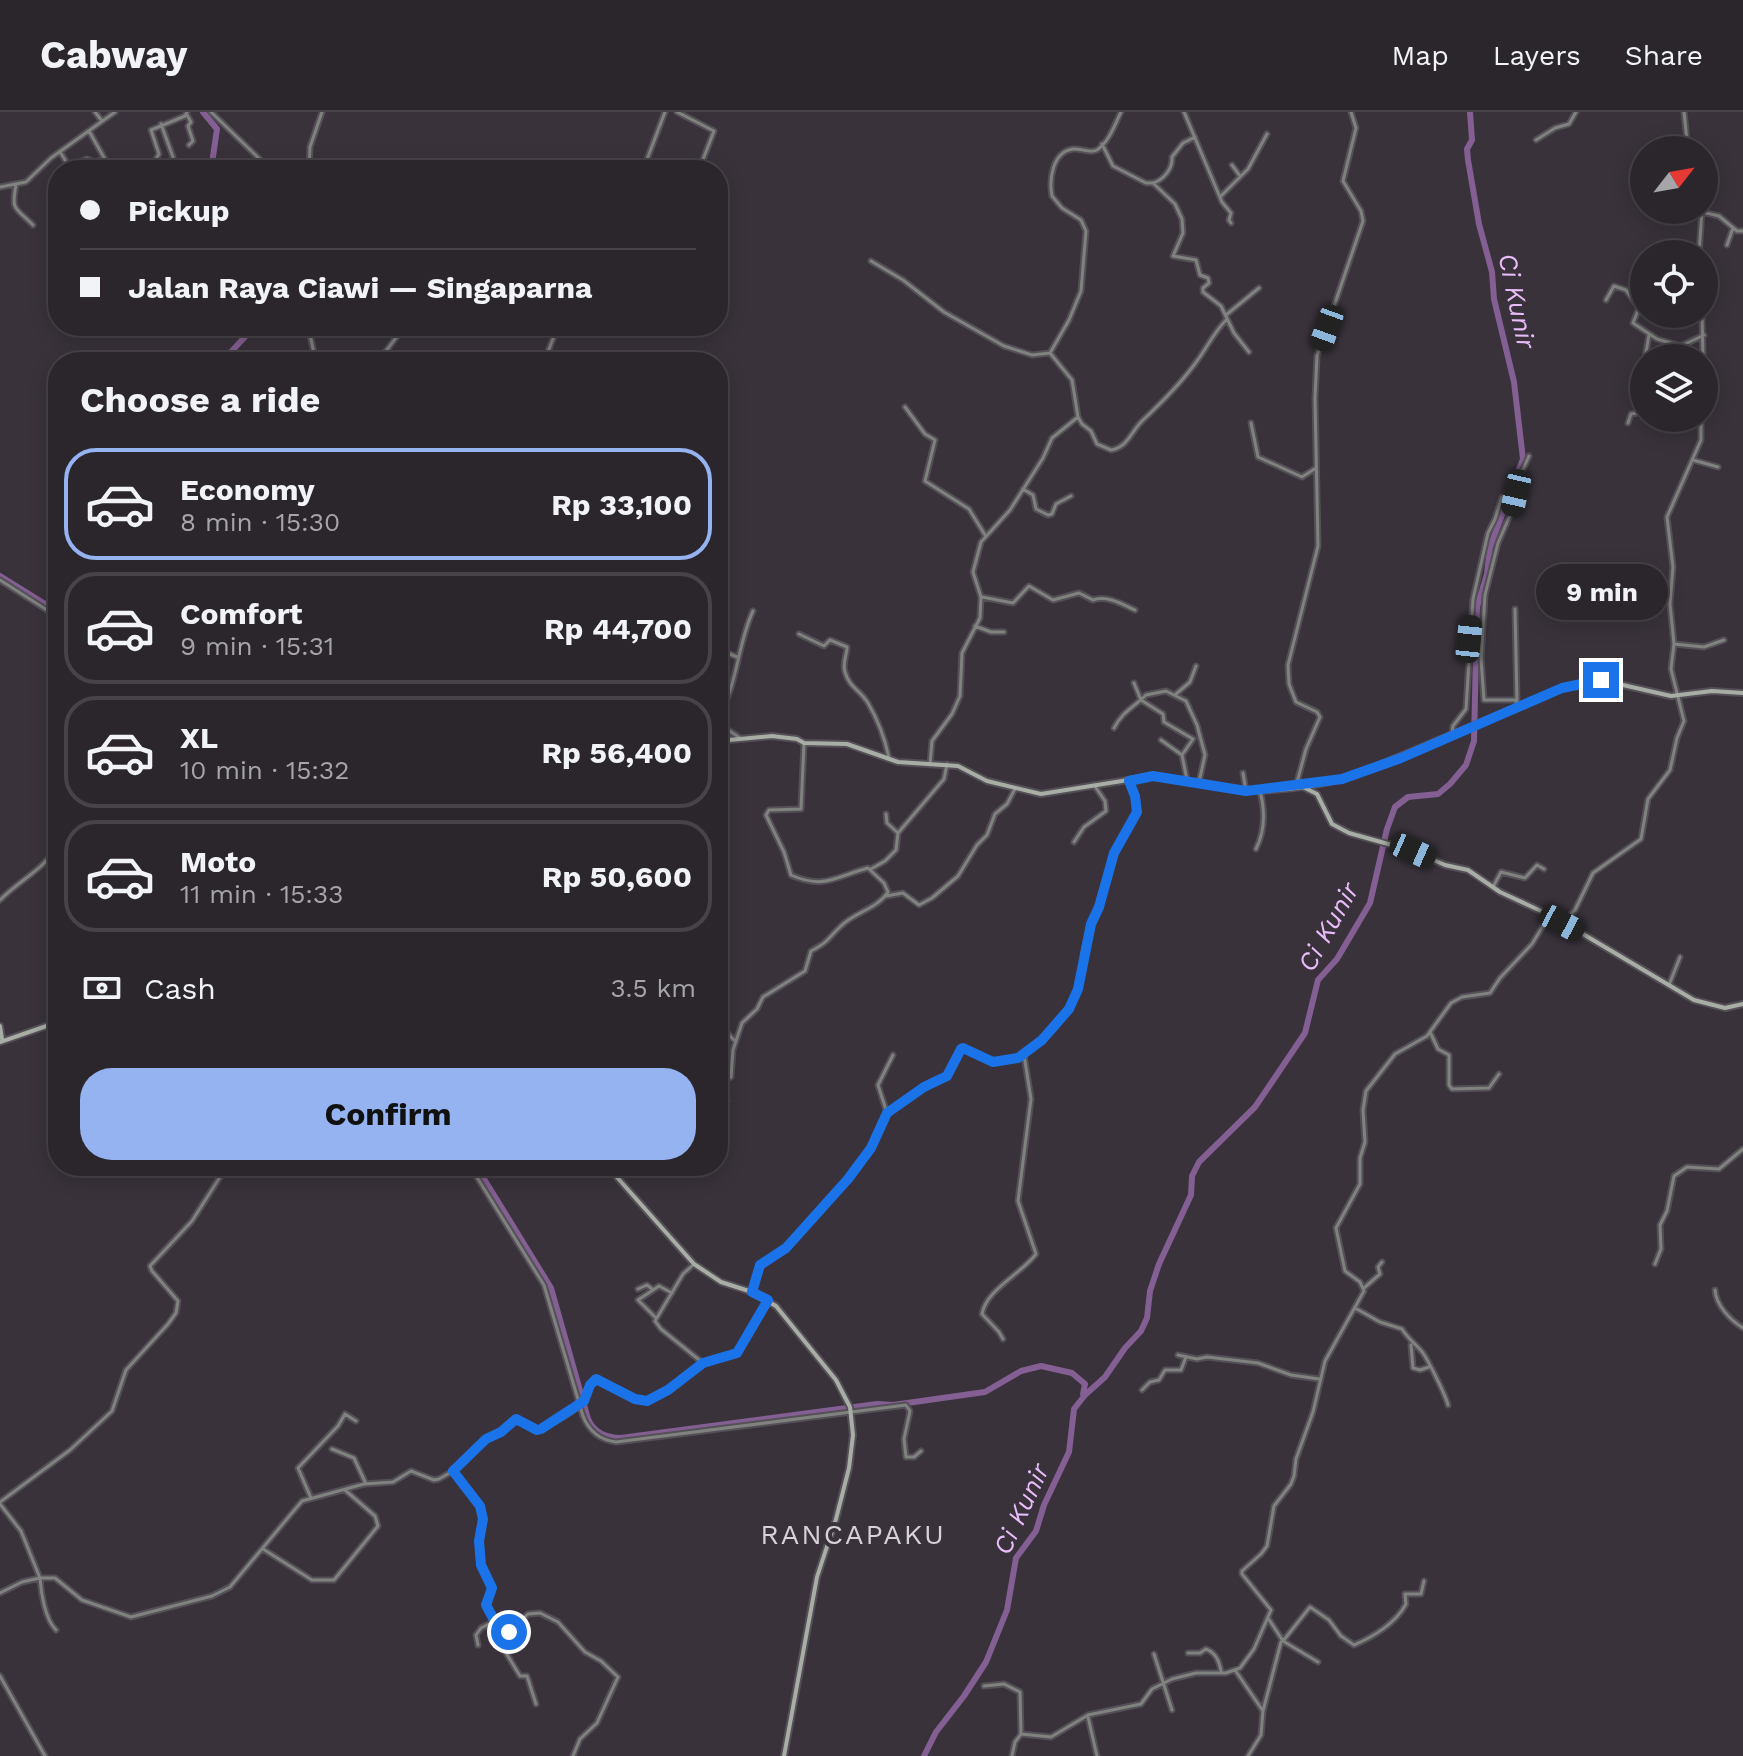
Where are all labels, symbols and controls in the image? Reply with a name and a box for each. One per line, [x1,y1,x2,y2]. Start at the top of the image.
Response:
text: Cabway [40,33,187,77]
text: Map [1392,39,1449,72]
text: Layers [1493,39,1581,72]
text: Share [1625,39,1703,72]
north arrow [1630,136,1718,224]
map controls [1630,136,1718,432]
text: Pickup [128,193,230,228]
button: locate [1630,240,1718,328]
water label: Ci Kunir [1492,251,1542,352]
text: Jalan Raya Ciawi — Singaparna [128,270,592,305]
car [1308,301,1346,355]
button: layers [1630,344,1718,432]
text: Choose a ride [80,379,320,421]
car [1499,467,1533,519]
icon: car [84,468,156,540]
text: Economy [180,472,315,507]
text: Rp 33,100 [551,487,692,522]
text: 8 min · 15:30 [180,507,340,537]
callout: 9 min [1535,564,1667,620]
text: 9 min [1566,577,1638,607]
icon: car [84,592,156,664]
text: Comfort [180,596,302,631]
text: Rp 44,700 [544,611,692,646]
car [1455,614,1483,664]
text: 9 min · 15:31 [180,631,334,661]
route end [1583,662,1619,698]
icon: car [84,716,156,788]
text: XL [180,720,218,755]
text: Rp 56,400 [541,735,692,770]
text: 10 min · 15:32 [180,755,349,785]
car [1386,830,1440,872]
icon: car [84,840,156,912]
text: Moto [180,844,256,879]
text: Rp 50,600 [542,859,692,894]
water label: Ci Kunir [1291,877,1365,977]
text: 11 min · 15:33 [180,879,343,909]
car [1535,901,1589,945]
icon: cash [80,966,124,1010]
text: Cash [144,971,216,1006]
text: 3.5 km [610,973,696,1003]
button: Confirm [80,1068,696,1160]
water label: Ci Kunir [987,1458,1055,1559]
district label: RANCAPAKU [760,1518,946,1551]
route start [491,1614,527,1650]

